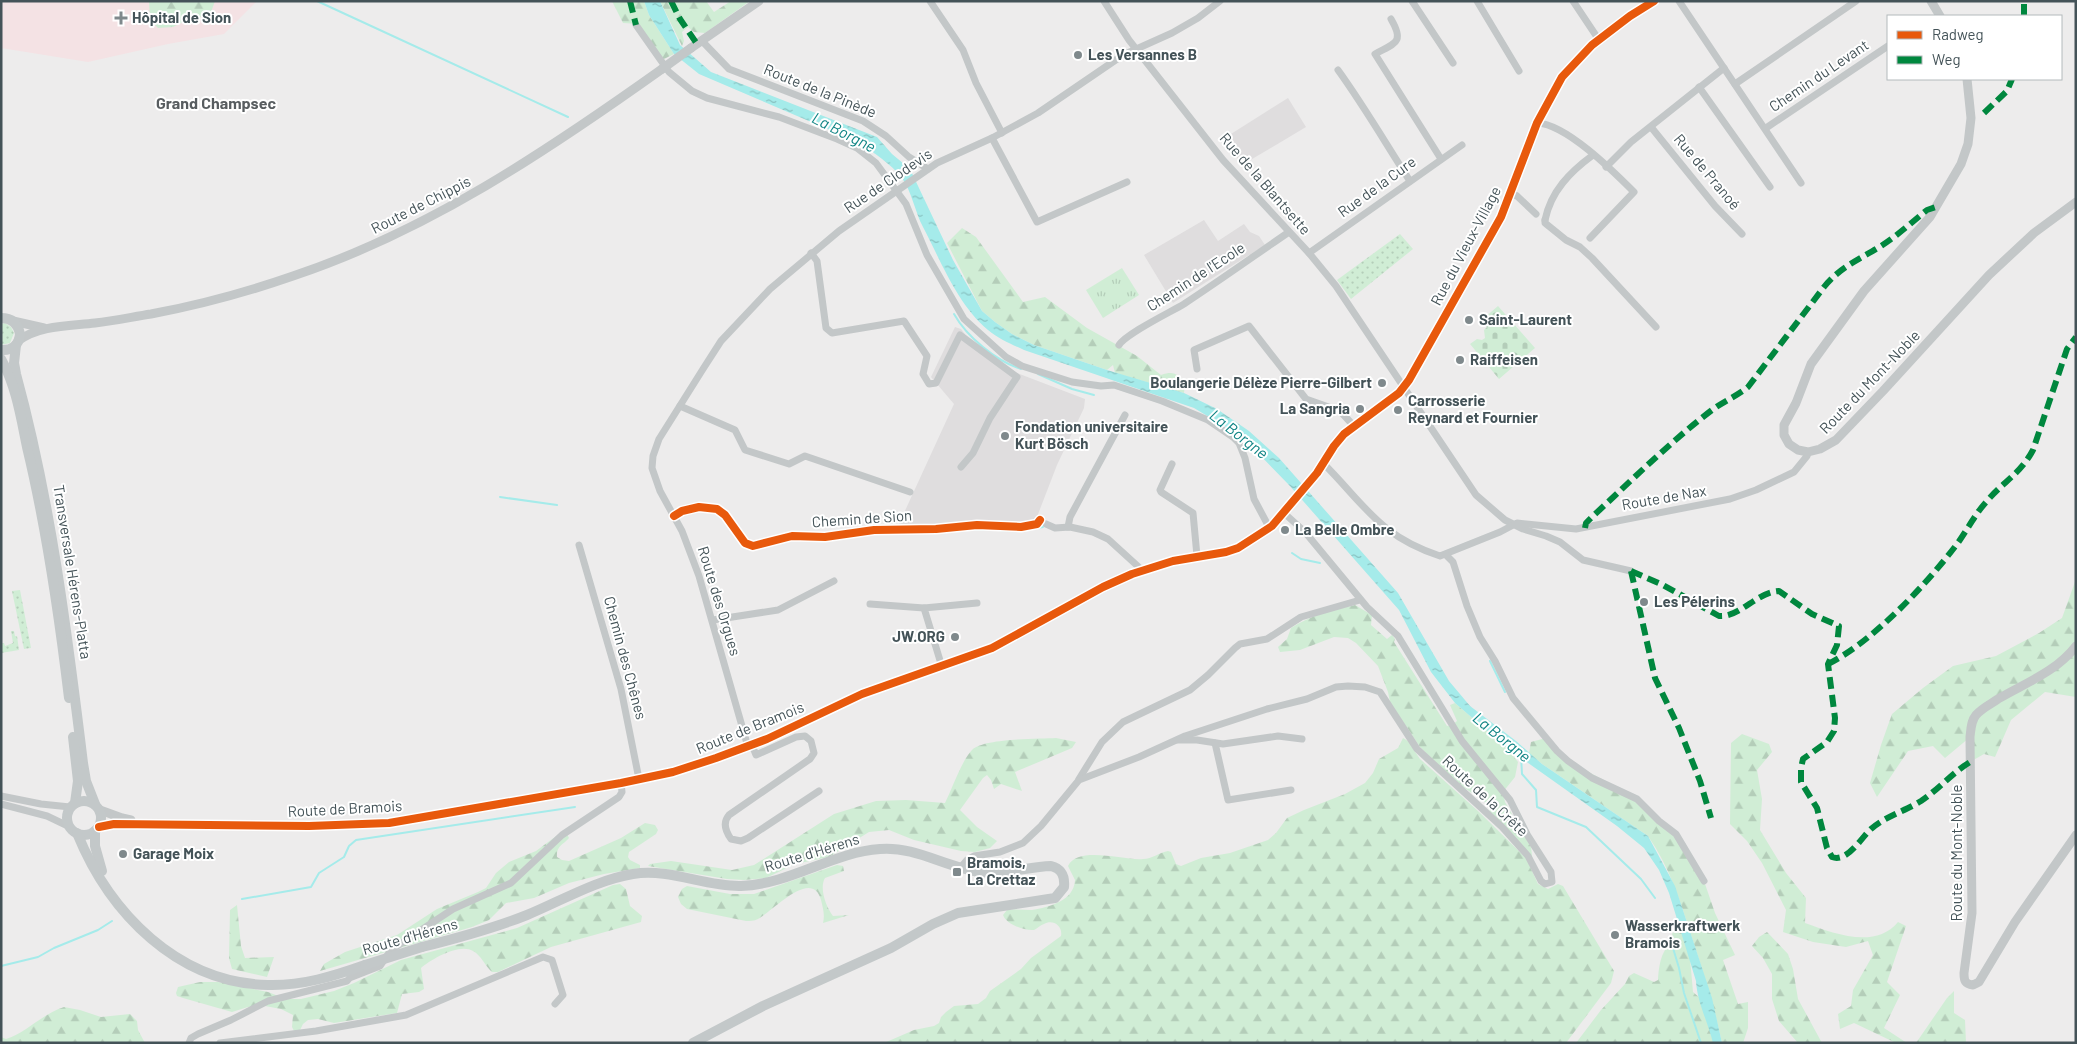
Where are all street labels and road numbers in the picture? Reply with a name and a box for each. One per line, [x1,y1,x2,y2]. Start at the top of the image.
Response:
street label: Chemin du Levant [1765,35,1872,115]
street label: Route de la Pinède [761,59,879,121]
street label: Rue de la Blantsette [1217,129,1315,238]
street label: Rue de Pranoé [1671,130,1745,213]
street label: Rue de Clodevis [840,144,935,216]
street label: Rue de la Cure [1334,152,1419,221]
street label: Route de Chippis [368,171,473,237]
street label: Rue du Vieux-Village [1426,183,1504,308]
street label: Chemin de l'Ecole [1143,238,1248,315]
street label: Route du Mont-Noble [1815,326,1923,437]
street label: Route de Nax [1620,481,1708,513]
street label: Transversale Hérens-Platta [50,483,96,660]
street label: Chemin de Sion [811,506,913,530]
street label: Route des Orgues [695,544,745,658]
street label: Chemin des Chênes [601,594,651,721]
street label: Route de Bramois [693,697,806,757]
street label: Route de la Crête [1439,751,1532,840]
street label: Route du Mont-Noble [1947,785,1965,921]
street label: Route de Bramois [287,796,403,820]
street label: Route d'Hérens [762,829,861,875]
street label: Route d'Hérens [360,914,459,958]

